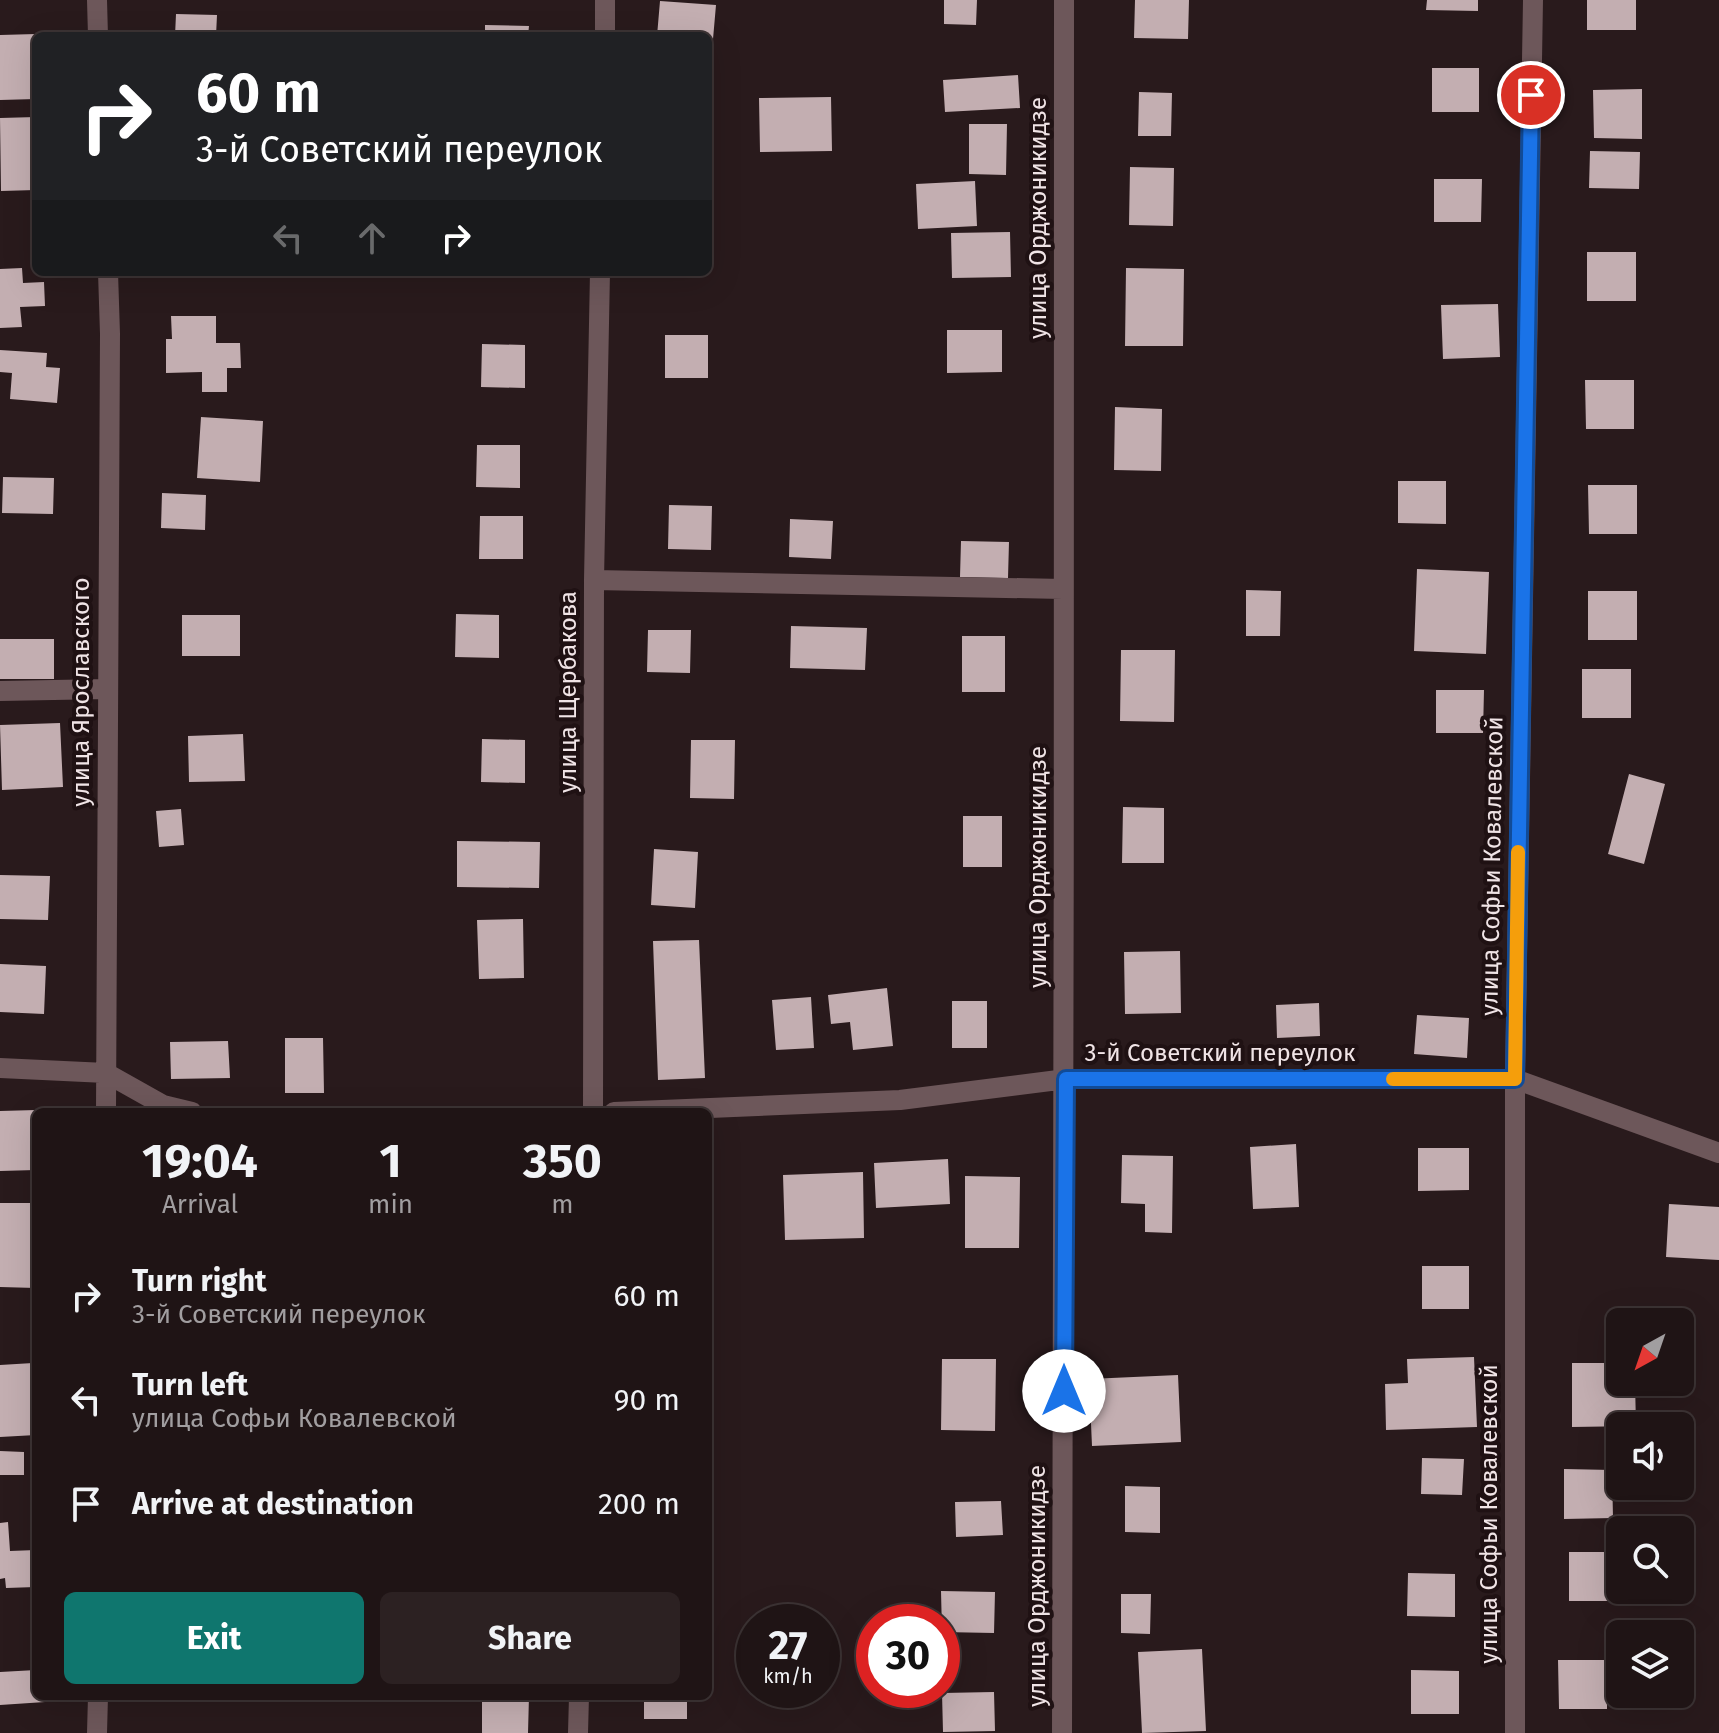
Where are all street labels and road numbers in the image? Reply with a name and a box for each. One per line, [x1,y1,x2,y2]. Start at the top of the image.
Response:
street label: улица Орджоникидзе [1024,97,1052,339]
street label: улица Ярославского [67,577,95,807]
street label: улица Щербакова [554,591,582,793]
street label: улица Софьи Ковалевской [1475,716,1509,1016]
street label: улица Орджоникидзе [1024,746,1052,988]
street label: 3-й Советский переулок [1085,1039,1356,1067]
street label: улица Софьи Ковалевской [1475,1364,1503,1664]
street label: улица Орджоникидзе [1023,1465,1051,1707]

